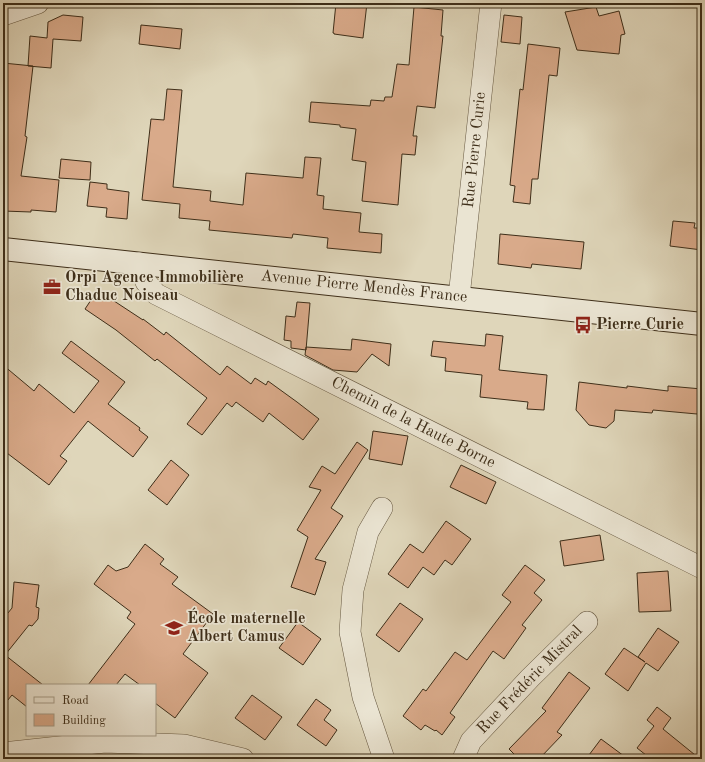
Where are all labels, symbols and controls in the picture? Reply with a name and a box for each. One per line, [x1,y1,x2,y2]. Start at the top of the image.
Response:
street label: Rue Pierre Curie [461,91,489,209]
street label: Avenue Pierre Mendès France [260,268,468,306]
place label: Orpi Agence Immobilière Chaduc Noiseau [65,270,244,304]
office icon: Orpi Agence Immobilière Chaduc Noiseau [42,277,62,297]
bus stop icon: Pierre Curie [573,315,593,335]
place label: Pierre Curie [596,317,684,333]
street label: Chemin de la Haute Borne [328,375,498,471]
place label: École maternelle Albert Camus [187,607,306,645]
school or university icon: École maternelle Albert Camus [164,618,184,638]
street label: Rue Frédéric Mistral [474,623,586,737]
legend [26,684,156,736]
text: Road [62,695,89,707]
text: Building [62,715,106,727]

